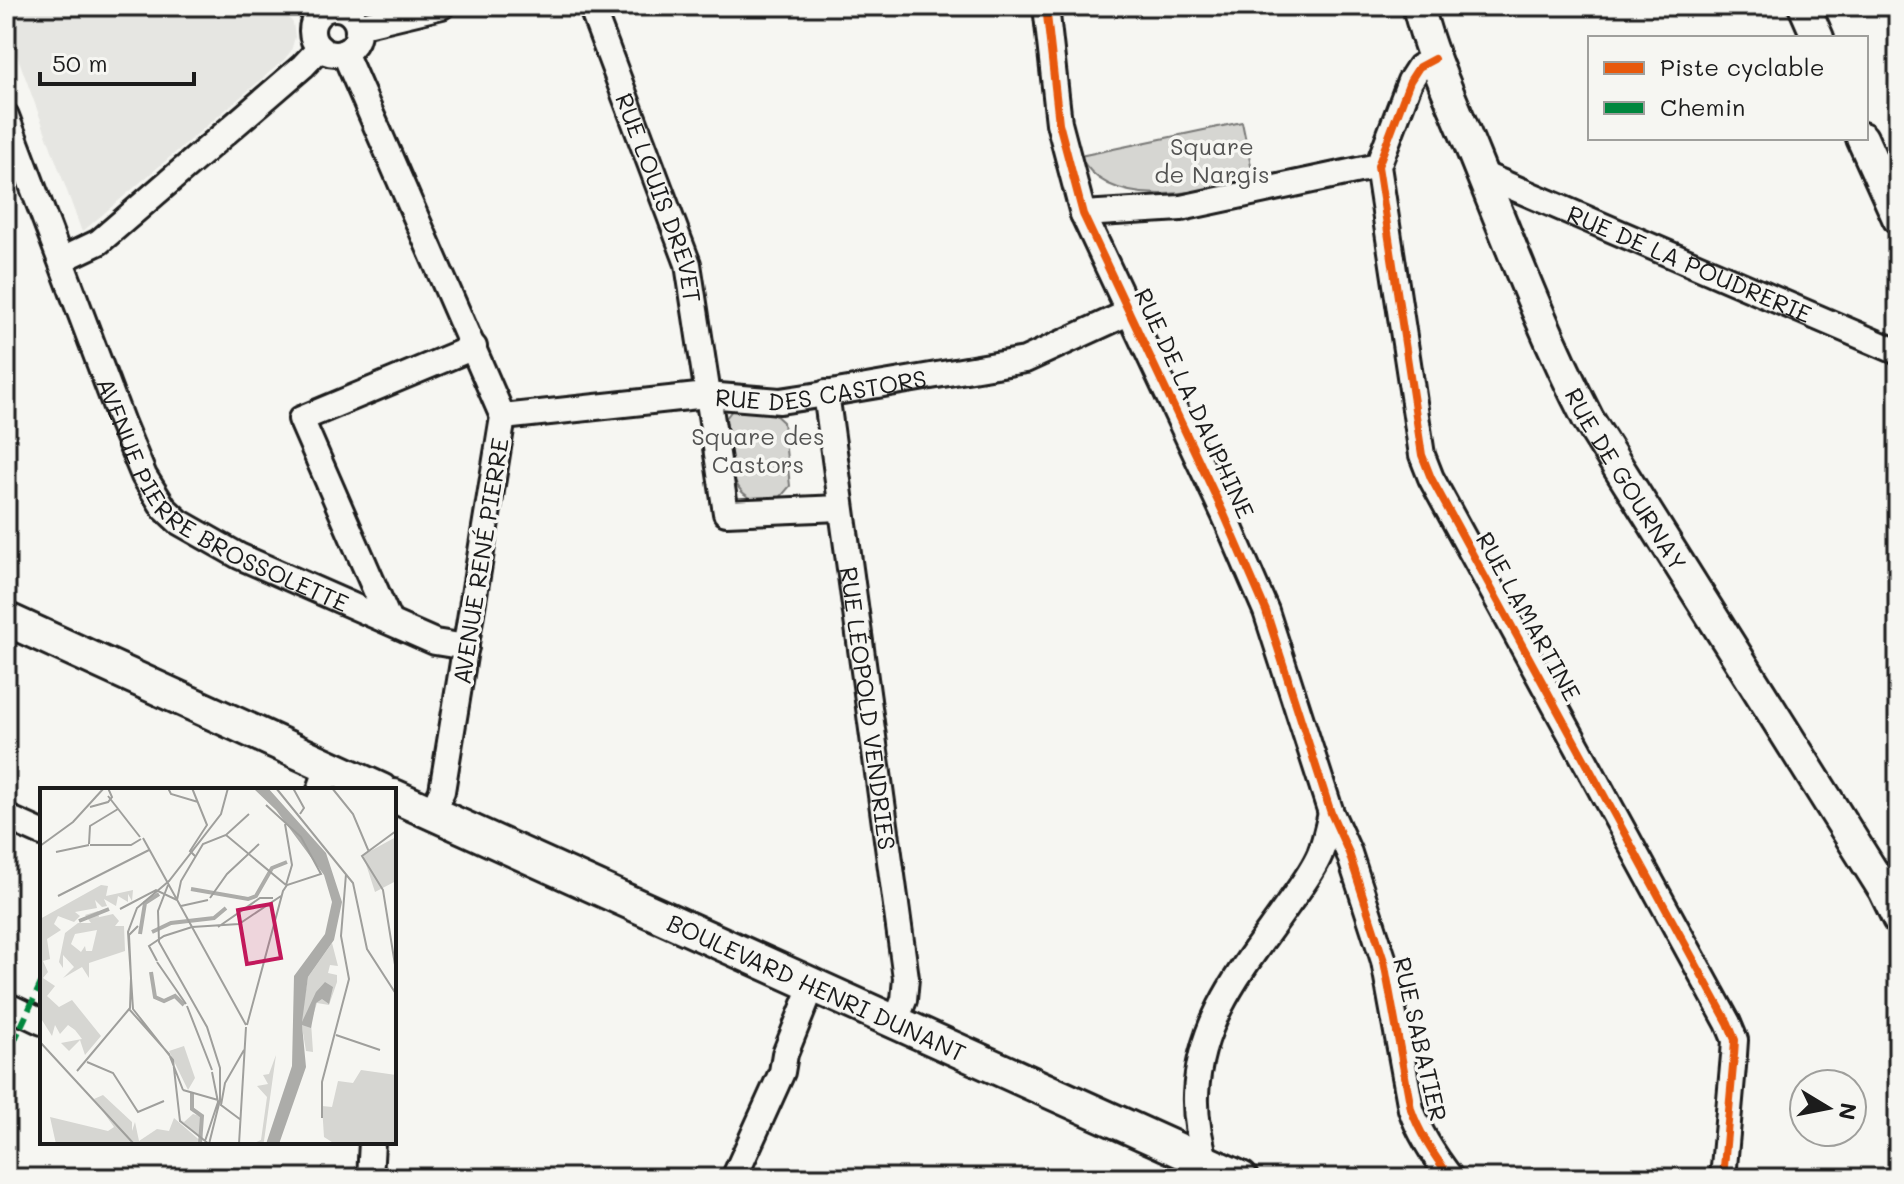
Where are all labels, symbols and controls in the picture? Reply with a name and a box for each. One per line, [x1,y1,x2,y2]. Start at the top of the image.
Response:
scale bar [40,36,194,86]
legend [1588,36,1868,140]
text: 50 m [52,47,108,78]
text: Piste cyclable [1660,51,1825,82]
street label: RUE LOUIS DREVET [609,88,709,304]
text: Chemin [1660,91,1745,122]
park label: Square de Nargis [1154,130,1270,189]
street label: RUE DE LA POUDRERIE [1563,197,1817,329]
street label: RUE DE LA DAUPHINE [1128,283,1262,523]
street label: RUE DES CASTORS [714,362,929,417]
street label: AVENUE PIERRE BROSSOLETTE [91,373,354,618]
street label: RUE DE GOURNAY [1559,382,1695,576]
park label: Square des Castors [691,420,825,479]
street label: AVENUE RENÉ PIERRE [445,436,515,686]
street label: RUE LAMARTINE [1470,526,1588,706]
street label: RUE LÉOPOLD VENDRIES [834,565,904,852]
inset map [40,788,396,1144]
street label: BOULEVARD HENRI DUNANT [663,906,971,1068]
street label: RUE SABATIER [1387,954,1455,1124]
north arrow [1788,1068,1868,1148]
text: N [1832,1101,1864,1122]

